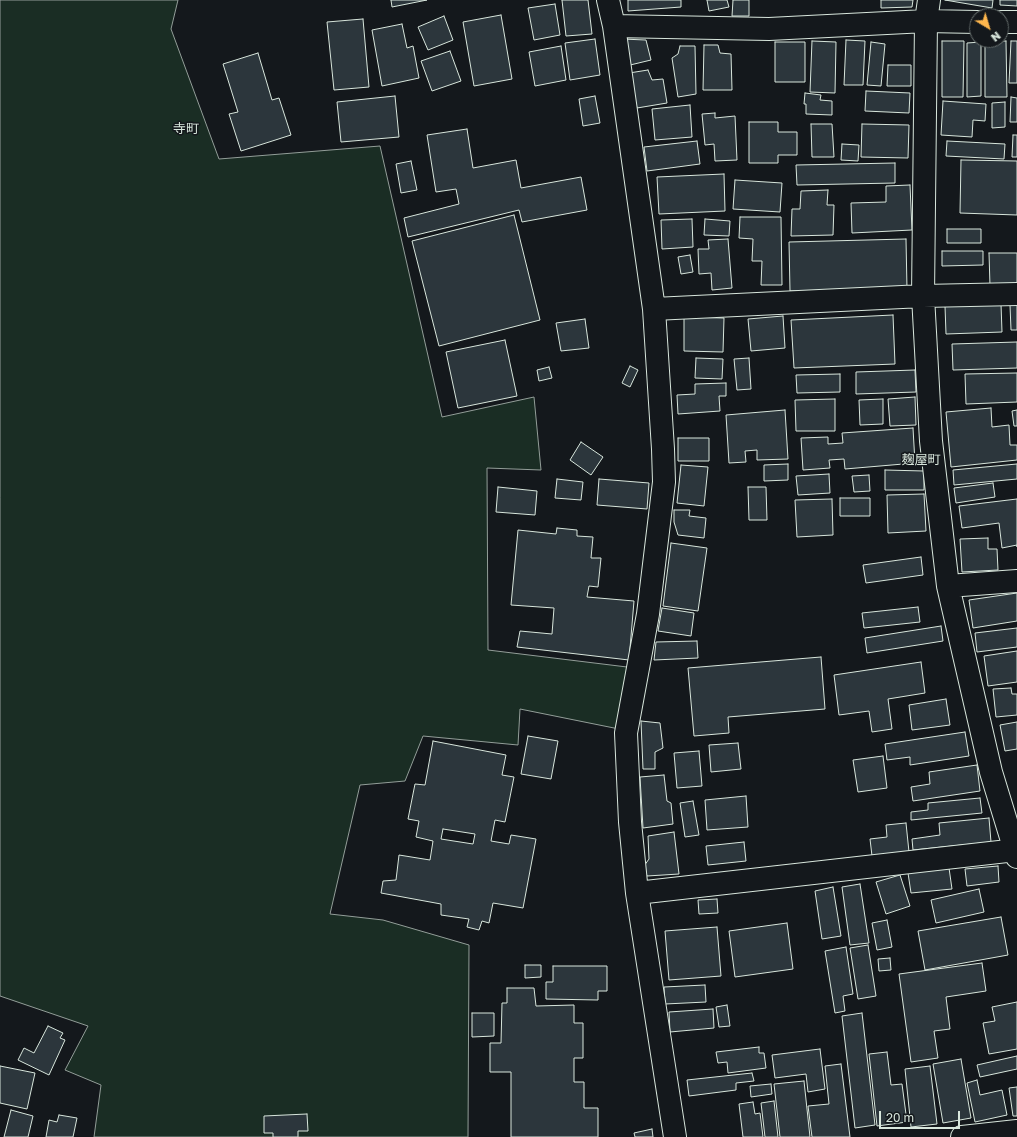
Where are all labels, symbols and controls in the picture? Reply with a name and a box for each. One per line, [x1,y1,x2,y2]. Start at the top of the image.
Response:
north arrow [969,8,1009,48]
text: N [989,29,1003,45]
district label: 寺町 [173,121,199,137]
district label: 麹屋町 [902,452,940,468]
scale bar [881,1103,962,1129]
text: 20 m [886,1110,914,1125]

